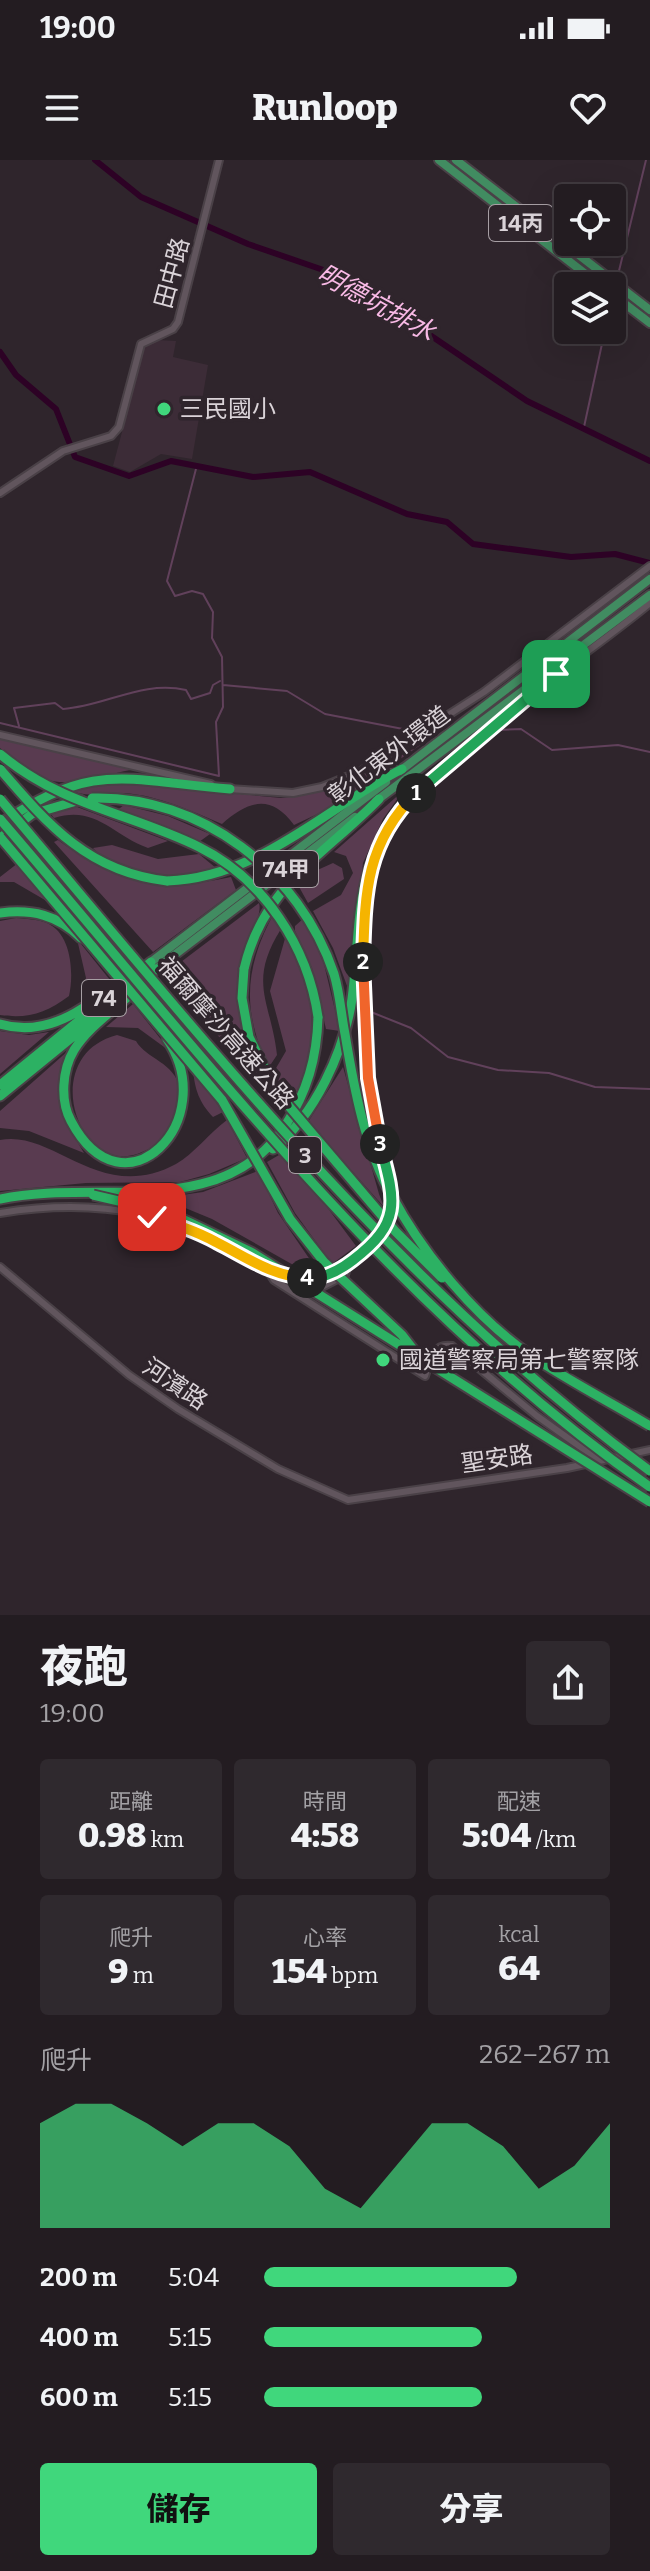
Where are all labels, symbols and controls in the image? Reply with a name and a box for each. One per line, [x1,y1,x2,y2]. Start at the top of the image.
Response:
text: 19:00 [40,10,116,46]
icon: menu [40,86,84,130]
text: Runloop [252,86,398,130]
icon: heart [566,86,610,130]
map controls [554,184,626,344]
button: locate [554,184,626,256]
road number: 14丙 [489,205,553,241]
street label: 田中路 [149,235,195,311]
water label: 明德坑排水 [312,258,441,349]
button: layers [554,272,626,344]
place label: 三民國小 [180,395,276,423]
marker: 三民國小 [155,400,173,418]
pin [522,640,590,708]
icon: arrive [534,652,578,696]
street label: 彰化東外環道 [323,700,455,810]
pin: 1 [396,773,436,813]
text: 1 [411,779,421,806]
road number: 74甲 [254,851,318,887]
pin: 2 [343,942,383,982]
text: 2 [357,948,369,975]
street label: 福爾摩沙高速公路 [152,951,300,1115]
road number: 74 [82,980,126,1016]
pin: 3 [360,1124,400,1164]
text: 3 [374,1130,386,1157]
road number: 3 [289,1137,321,1173]
pin [118,1183,186,1251]
icon: check [130,1195,174,1239]
pin: 4 [287,1258,327,1298]
text: 4 [300,1264,314,1291]
place label: 國道警察局第七警察隊 [399,1346,639,1374]
marker: 國道警察局第七警察隊 [374,1351,392,1369]
street label: 河濱路 [137,1352,213,1416]
street label: 聖安路 [459,1440,535,1478]
text: 夜跑 [40,1641,128,1694]
button: share [526,1641,610,1725]
text: 19:00 [40,1698,105,1729]
text: 距離 [109,1788,153,1815]
text: 時間 [303,1788,347,1815]
text: 配速 [497,1788,541,1815]
text: 0.98 [78,1815,146,1856]
text: 4:58 [291,1815,359,1856]
text: 5:04 [462,1815,531,1856]
text: km [146,1826,184,1853]
text: /km [531,1826,576,1853]
text: kcal [499,1921,539,1948]
text: 爬升 [109,1924,153,1951]
text: 心率 [303,1924,347,1951]
text: 64 [498,1948,540,1989]
text: 9 [108,1951,128,1992]
text: 154 [272,1951,327,1992]
text: m [128,1962,154,1989]
text: bpm [327,1962,378,1989]
text: 262–267 m [479,2039,610,2070]
text: 爬升 [40,2045,92,2076]
text: 200 m [40,2262,117,2293]
text: 5:04 [168,2262,219,2293]
text: 400 m [40,2322,118,2353]
text: 5:15 [168,2322,212,2353]
text: 600 m [40,2382,118,2413]
text: 5:15 [168,2382,212,2413]
button: 儲存 [40,2463,317,2555]
button: 分享 [333,2463,610,2555]

